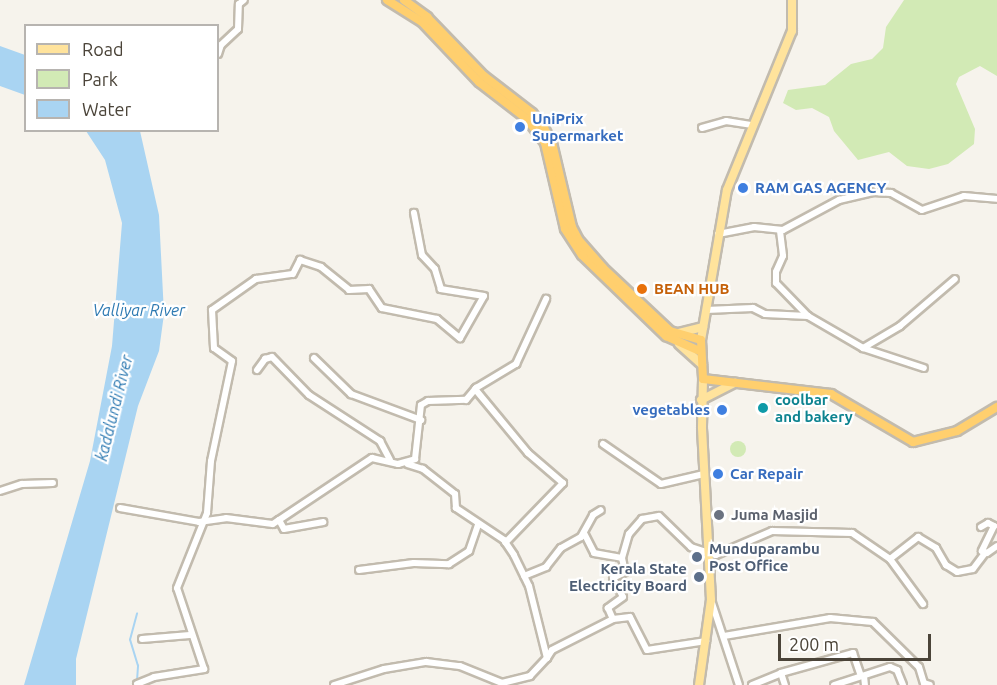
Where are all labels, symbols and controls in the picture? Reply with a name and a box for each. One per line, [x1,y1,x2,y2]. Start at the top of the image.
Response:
legend [24,24,219,132]
text: Road [82,39,124,59]
text: Park [82,69,118,89]
text: Water [82,99,131,119]
place label: UniPrix Supermarket [532,109,623,144]
marker: UniPrix Supermarket [513,120,527,134]
place label: RAM GAS AGENCY [755,179,886,197]
marker: RAM GAS AGENCY [736,181,750,195]
place label: BEAN HUB [654,280,730,298]
marker: BEAN HUB [635,282,649,296]
water label: Valliyar River [93,300,185,320]
water label: kadalundi River [92,353,136,463]
place label: coolbar and bakery [775,390,853,425]
place label: vegetables [632,401,710,419]
marker: coolbar and bakery [756,401,770,415]
marker: vegetables [715,403,729,417]
place label: Car Repair [730,465,803,483]
marker: Car Repair [711,467,725,481]
place label: Juma Masjid [731,506,818,524]
marker: Juma Masjid [712,508,726,522]
place label: Munduparambu Post Office [709,539,820,574]
marker: Munduparambu Post Office [690,550,704,564]
place label: Kerala State Electricity Board [569,559,687,594]
marker: Kerala State Electricity Board [692,570,706,584]
scale bar [781,622,934,660]
text: 200 m [789,634,839,654]

